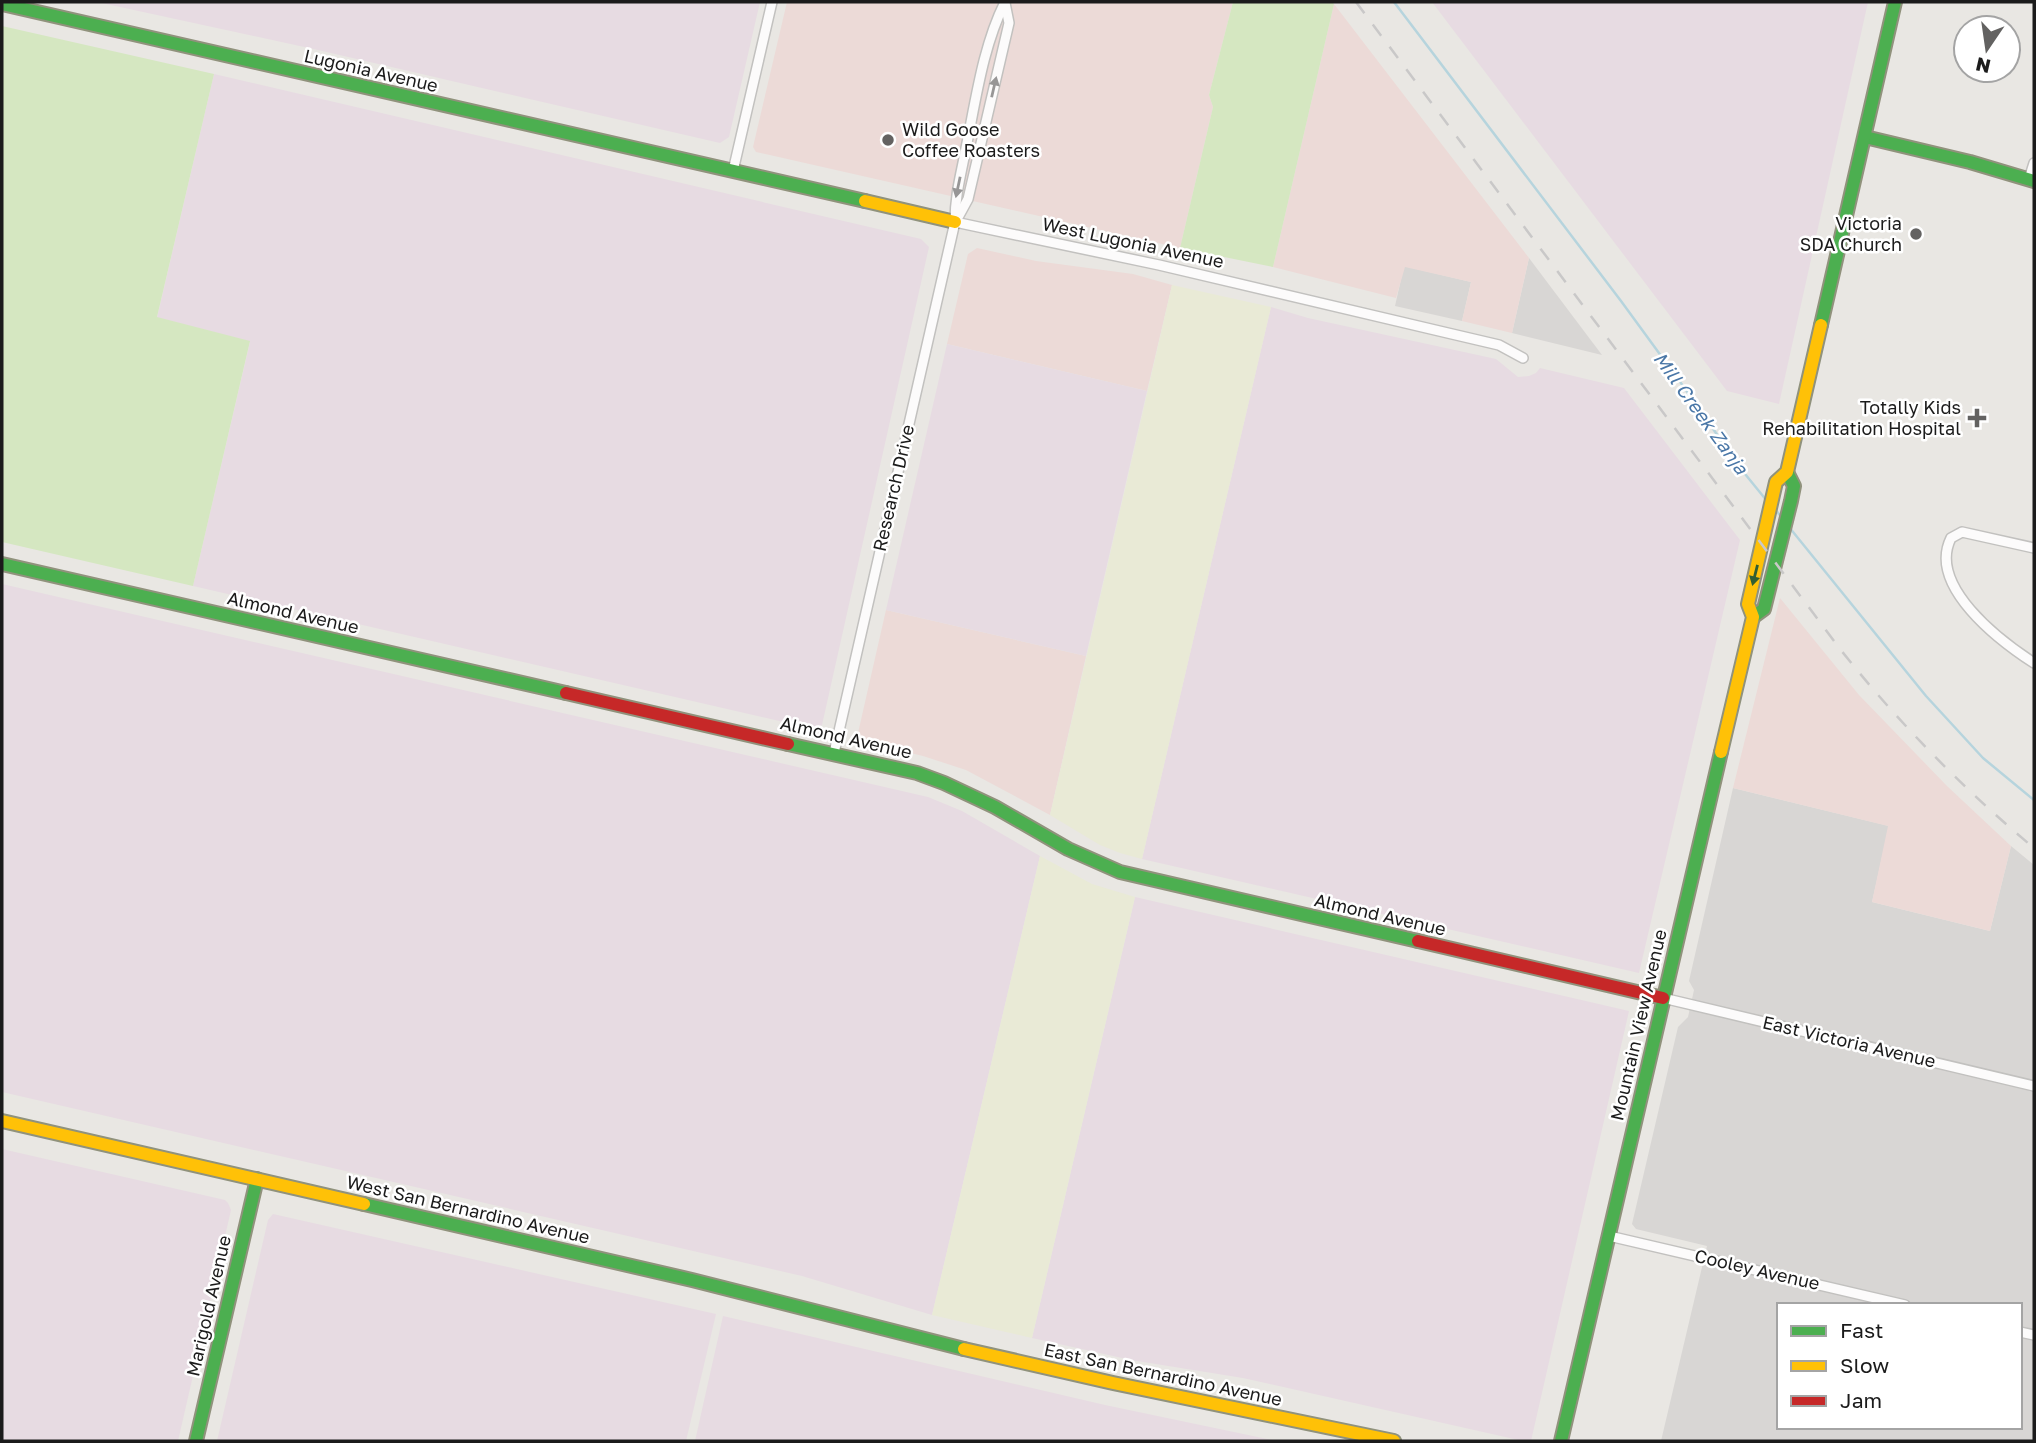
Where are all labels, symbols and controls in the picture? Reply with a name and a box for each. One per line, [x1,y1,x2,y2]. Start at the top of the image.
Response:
north arrow [1952,14,2022,84]
street label: Lugonia Avenue [302,44,440,96]
text: N [1973,53,1993,79]
one-way arrow [989,76,1000,98]
place label: Wild Goose Coffee Roasters [902,118,1040,161]
marker: Wild Goose Coffee Roasters [880,132,896,148]
one-way arrow [952,176,963,198]
street label: West Lugonia Avenue [1040,212,1226,272]
place label: Victoria SDA Church [1800,212,1902,255]
marker: Victoria SDA Church [1908,226,1924,242]
water label: Mill Creek Zanja [1649,347,1754,479]
place label: Totally Kids Rehabilitation Hospital [1762,396,1961,439]
marker: Totally Kids Rehabilitation Hospital [1967,408,1987,428]
street label: Research Drive [868,422,918,553]
one-way arrow [1749,564,1760,586]
street label: Almond Avenue [225,586,361,638]
street label: Almond Avenue [778,711,914,763]
street label: Almond Avenue [1312,888,1448,940]
street label: Mountain View Avenue [1605,927,1671,1123]
street label: East Victoria Avenue [1761,1010,1938,1072]
street label: West San Bernardino Avenue [344,1170,592,1248]
street label: Marigold Avenue [181,1233,235,1378]
street label: Cooley Avenue [1693,1244,1822,1294]
legend [1777,1303,2022,1429]
text: Fast [1840,1317,1883,1343]
street label: East San Bernardino Avenue [1042,1338,1284,1410]
text: Slow [1840,1352,1889,1378]
text: Jam [1840,1387,1882,1413]

